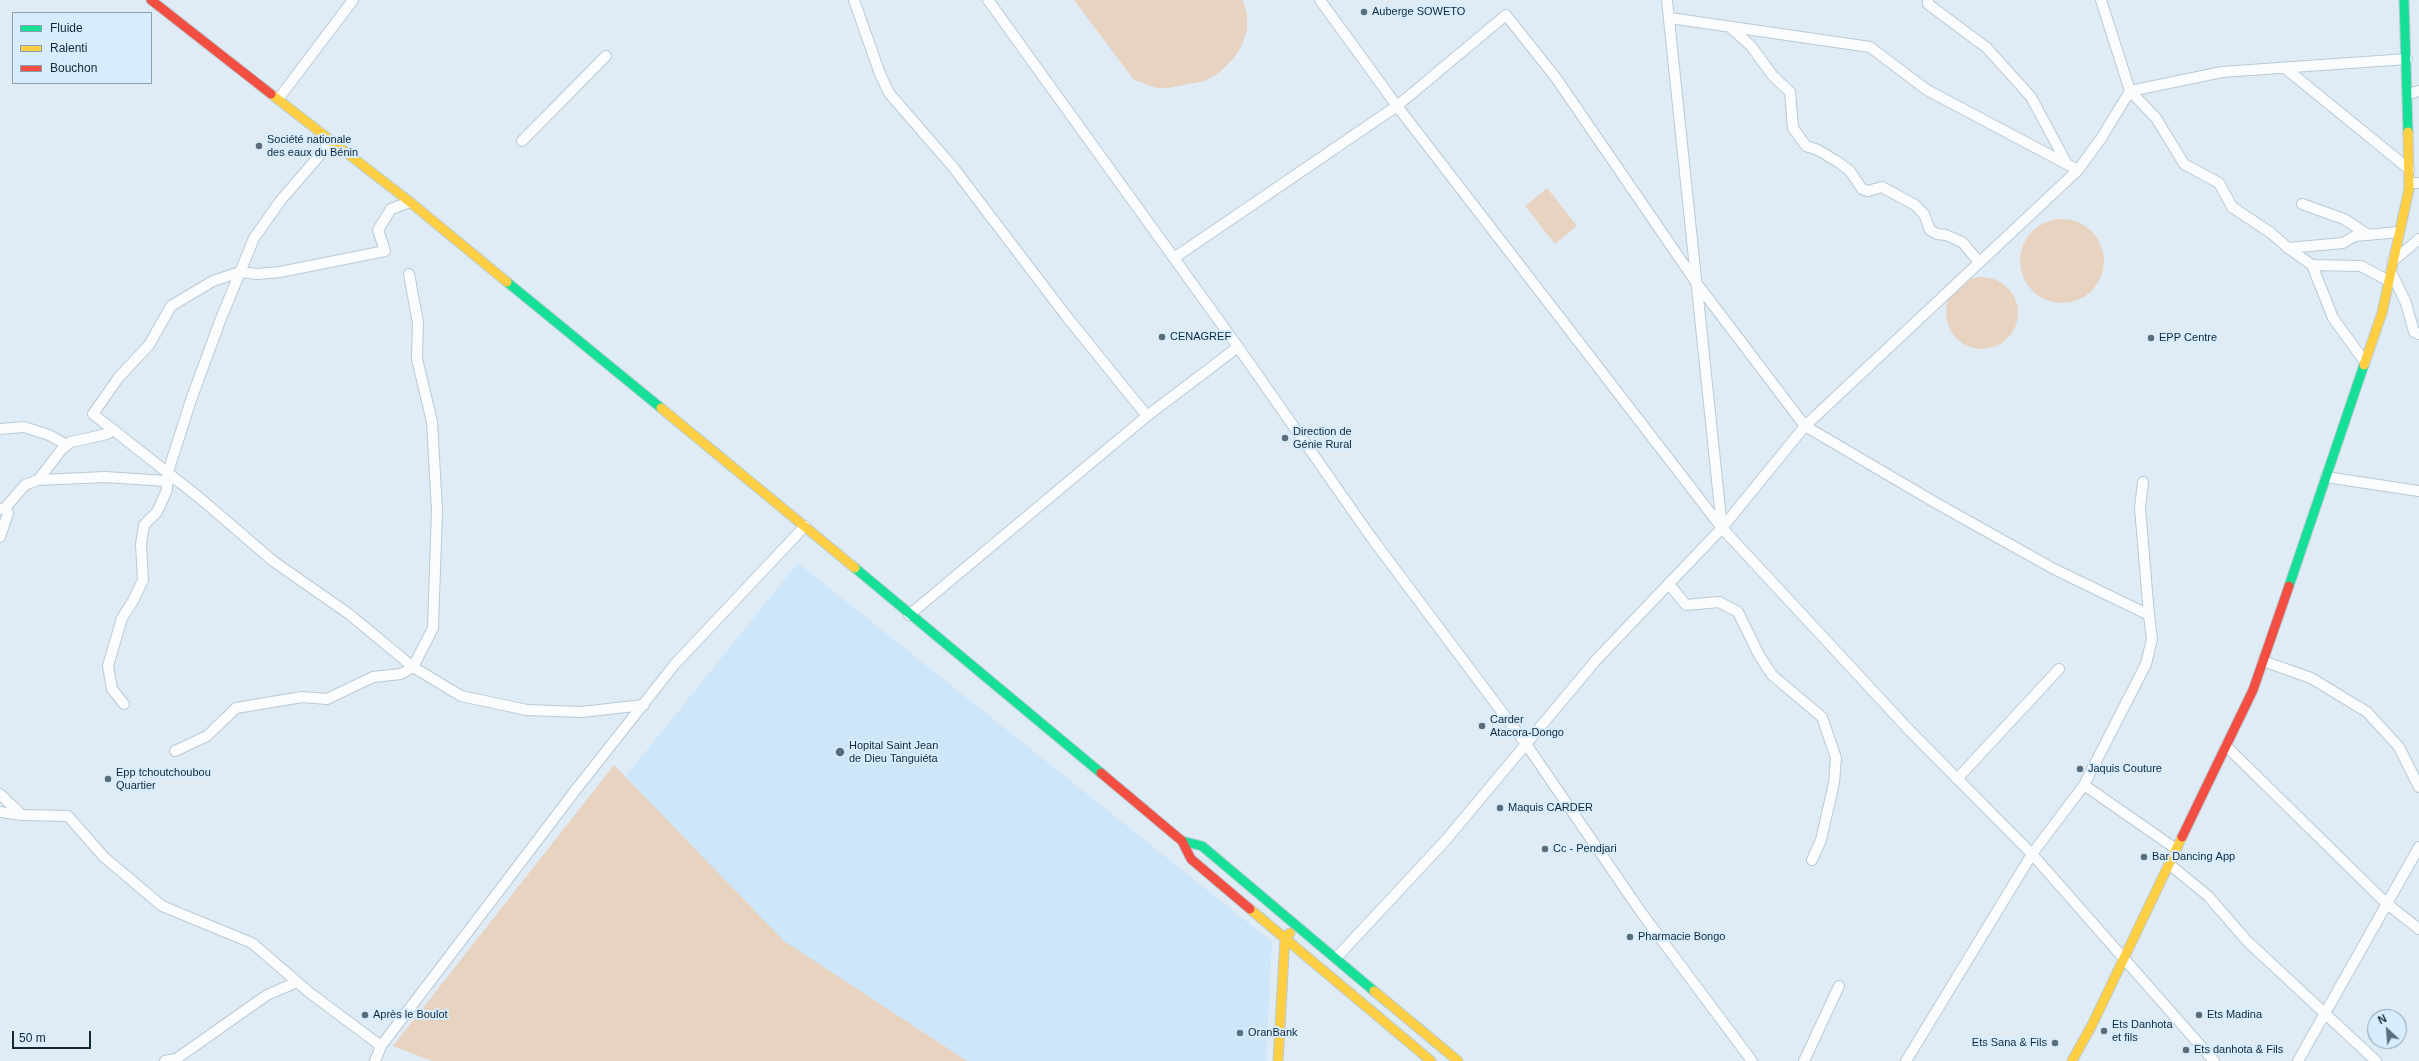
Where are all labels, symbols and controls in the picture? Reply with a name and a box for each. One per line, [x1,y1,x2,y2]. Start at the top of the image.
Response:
place label: Auberge SOWETO [1372,5,1465,19]
marker: Auberge SOWETO [1359,7,1369,17]
legend [12,12,152,84]
text: Fluide [50,21,83,35]
text: Ralenti [50,41,87,55]
text: Bouchon [50,61,97,75]
place label: Société nationale des eaux du Bénin [267,133,358,159]
marker: Société nationale des eaux du Bénin [254,141,264,151]
place label: CENAGREF [1170,330,1231,344]
place label: EPP Centre [2159,331,2217,345]
marker: CENAGREF [1157,332,1167,342]
marker: EPP Centre [2146,333,2156,343]
place label: Direction de Génie Rural [1293,425,1352,451]
marker: Direction de Génie Rural [1280,433,1290,443]
place label: Carder Atacora-Dongo [1490,713,1564,739]
marker: Carder Atacora-Dongo [1477,721,1487,731]
place label: Hopital Saint Jean de Dieu Tanguiéta [849,739,938,765]
marker: Hopital Saint Jean de Dieu Tanguiéta [834,746,846,758]
place label: Jaquis Couture [2088,762,2162,776]
marker: Jaquis Couture [2075,764,2085,774]
place label: Epp tchoutchoubou Quartier [116,766,211,792]
marker: Epp tchoutchoubou Quartier [103,774,113,784]
place label: Maquis CARDER [1508,801,1593,815]
marker: Maquis CARDER [1495,803,1505,813]
place label: Cc - Pendjari [1553,842,1617,856]
marker: Cc - Pendjari [1540,844,1550,854]
place label: Bar Dancing App [2152,850,2235,864]
marker: Bar Dancing App [2139,852,2149,862]
place label: Pharmacie Bongo [1638,930,1725,944]
marker: Pharmacie Bongo [1625,932,1635,942]
place label: Après le Boulot [373,1008,448,1022]
place label: Ets Madina [2207,1008,2262,1022]
north arrow [2367,1009,2407,1049]
marker: Après le Boulot [360,1010,370,1020]
marker: Ets Madina [2194,1010,2204,1020]
text: N [2376,1012,2388,1026]
place label: Ets Danhota et fils [2112,1018,2173,1044]
scale bar [14,1023,93,1049]
place label: OranBank [1248,1026,1298,1040]
marker: Ets Danhota et fils [2099,1026,2109,1036]
marker: OranBank [1235,1028,1245,1038]
text: 50 m [19,1031,46,1045]
place label: Ets Sana & Fils [1972,1036,2047,1050]
marker: Ets Sana & Fils [2050,1038,2060,1048]
place label: Ets danhota & Fils [2194,1043,2283,1057]
marker: Ets danhota & Fils [2181,1045,2191,1055]

